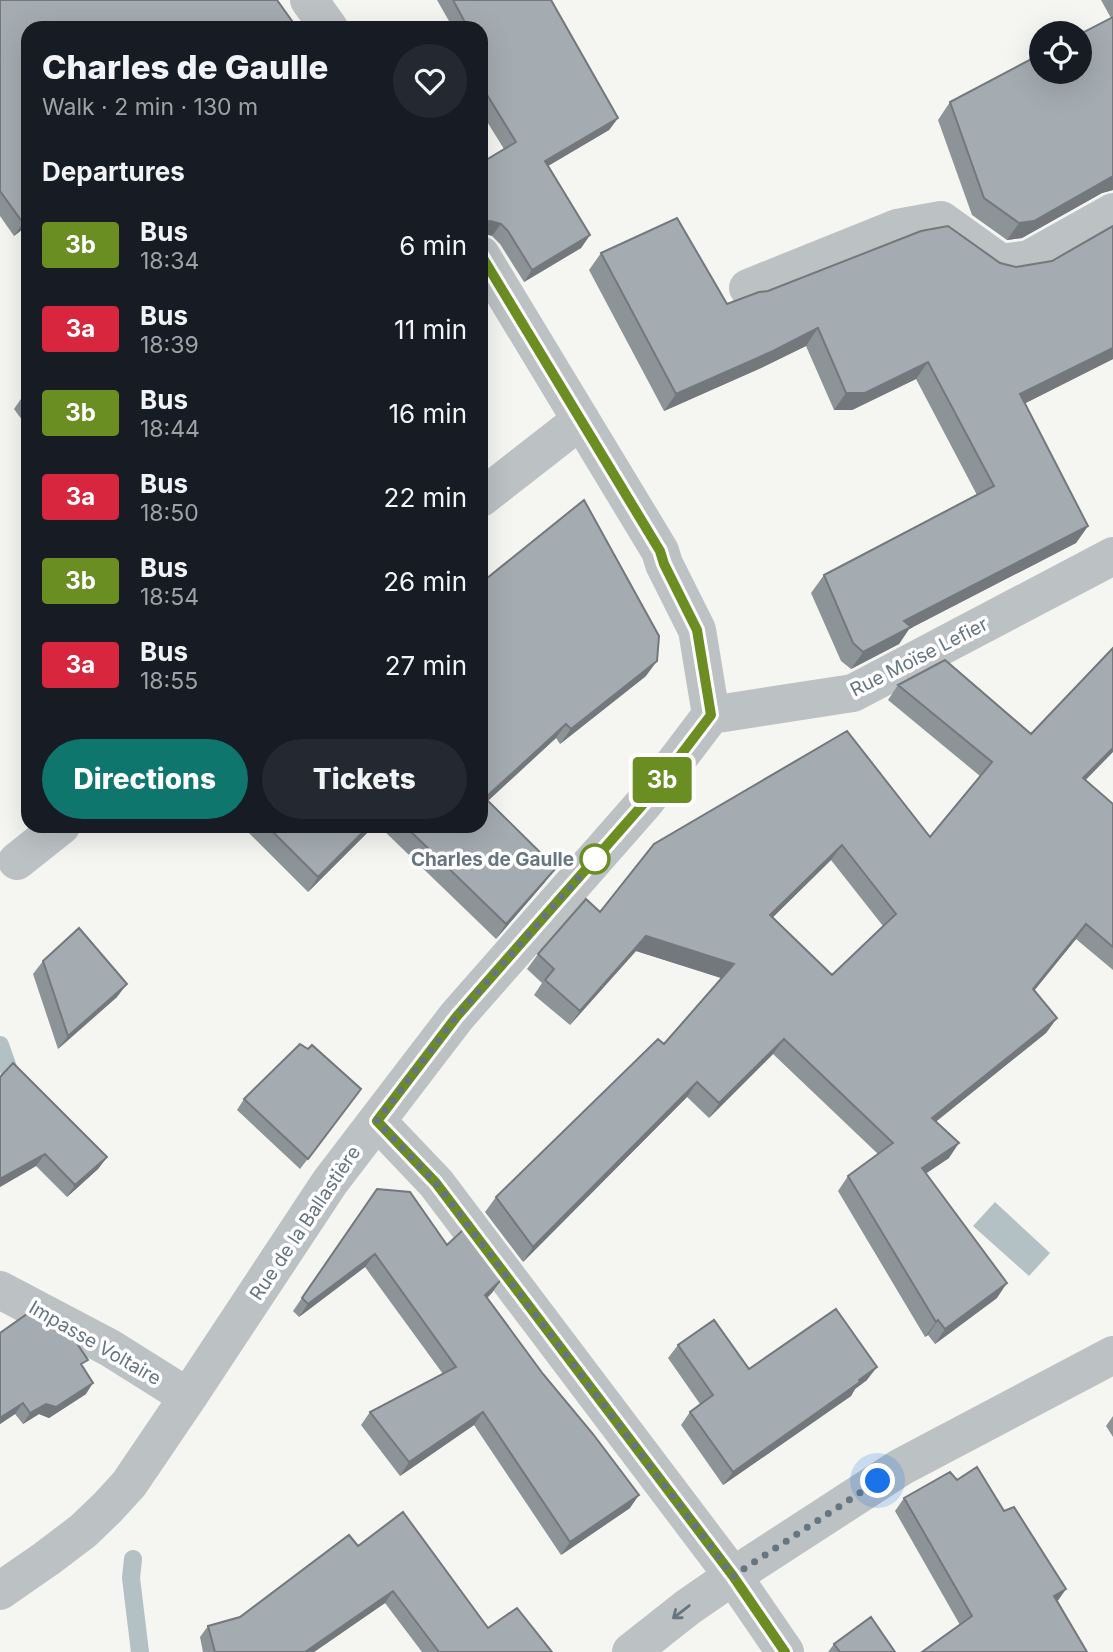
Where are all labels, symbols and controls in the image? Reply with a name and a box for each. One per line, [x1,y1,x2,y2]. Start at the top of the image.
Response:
map controls [1029,21,1092,84]
button: locate [1029,21,1092,84]
button: heart [393,44,467,118]
text: Charles de Gaulle [42,47,328,87]
text: Walk · 2 min · 130 m [42,93,258,121]
text: Departures [42,156,185,187]
text: Bus [140,216,188,247]
text: 3b [65,230,96,259]
text: 6 min [399,230,467,261]
text: 18:34 [140,247,199,275]
text: Bus [140,300,188,331]
text: 3a [66,314,95,343]
text: 11 min [394,314,467,345]
text: 18:39 [140,331,199,359]
text: Bus [140,384,188,415]
text: 3b [65,398,96,427]
text: 16 min [389,398,467,429]
text: 18:44 [140,415,200,443]
text: Bus [140,468,188,499]
text: 3a [66,482,95,511]
text: 22 min [384,482,467,513]
text: 18:50 [140,499,199,527]
text: Bus [140,552,188,583]
text: 3b [65,566,96,595]
text: 26 min [383,566,467,597]
text: 18:54 [140,583,199,611]
street label: Rue Moïse Lefier [846,612,992,702]
text: Bus [140,636,188,667]
text: 3a [66,650,95,679]
text: 27 min [385,650,467,681]
text: 18:55 [140,667,198,695]
button: Directions [42,739,248,819]
button: Tickets [262,739,467,819]
line badge: 3b [630,757,694,803]
text: 3b [647,765,677,794]
marker: Charles de Gaulle [580,844,610,874]
place label: Charles de Gaulle [411,848,574,871]
street label: Rue de la Ballastière [245,1141,365,1305]
street label: Impasse Voltaire [25,1296,165,1390]
your location [860,1463,895,1498]
one-way arrow [672,1605,691,1620]

